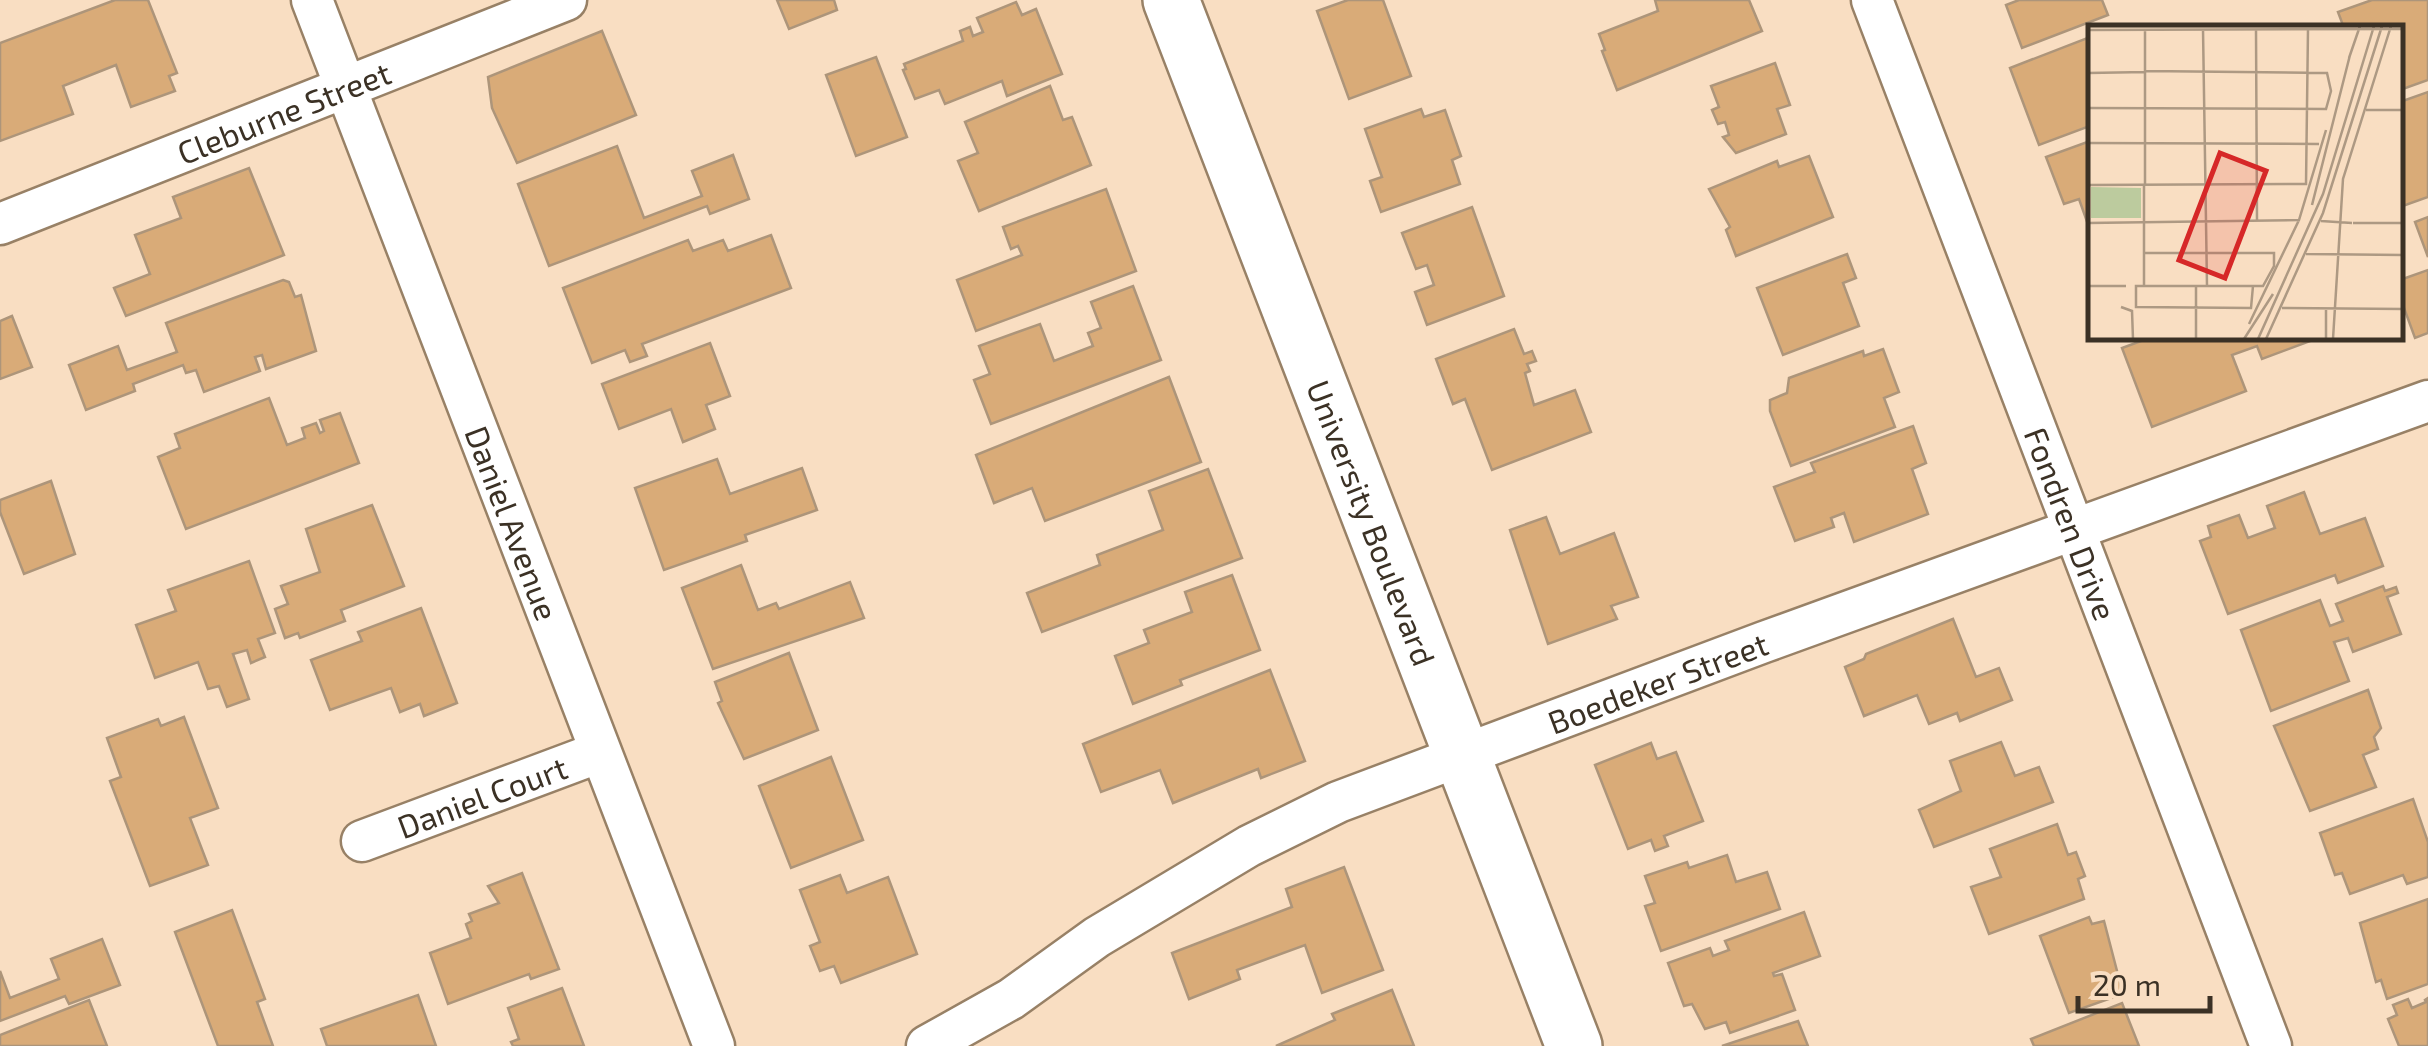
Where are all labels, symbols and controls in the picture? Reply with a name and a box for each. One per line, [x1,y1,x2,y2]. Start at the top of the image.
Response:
inset map [2088,25,2403,340]
street label: Cleburne Street [171,52,396,171]
street label: University Boulevard [1300,375,1444,671]
street label: Daniel Avenue [458,420,567,625]
street label: Fondren Drive [2018,422,2126,625]
street label: Boedeker Street [1542,623,1773,741]
street label: Daniel Court [392,747,572,845]
scale bar [2078,951,2210,1013]
text: 20 m [2093,966,2161,1002]

